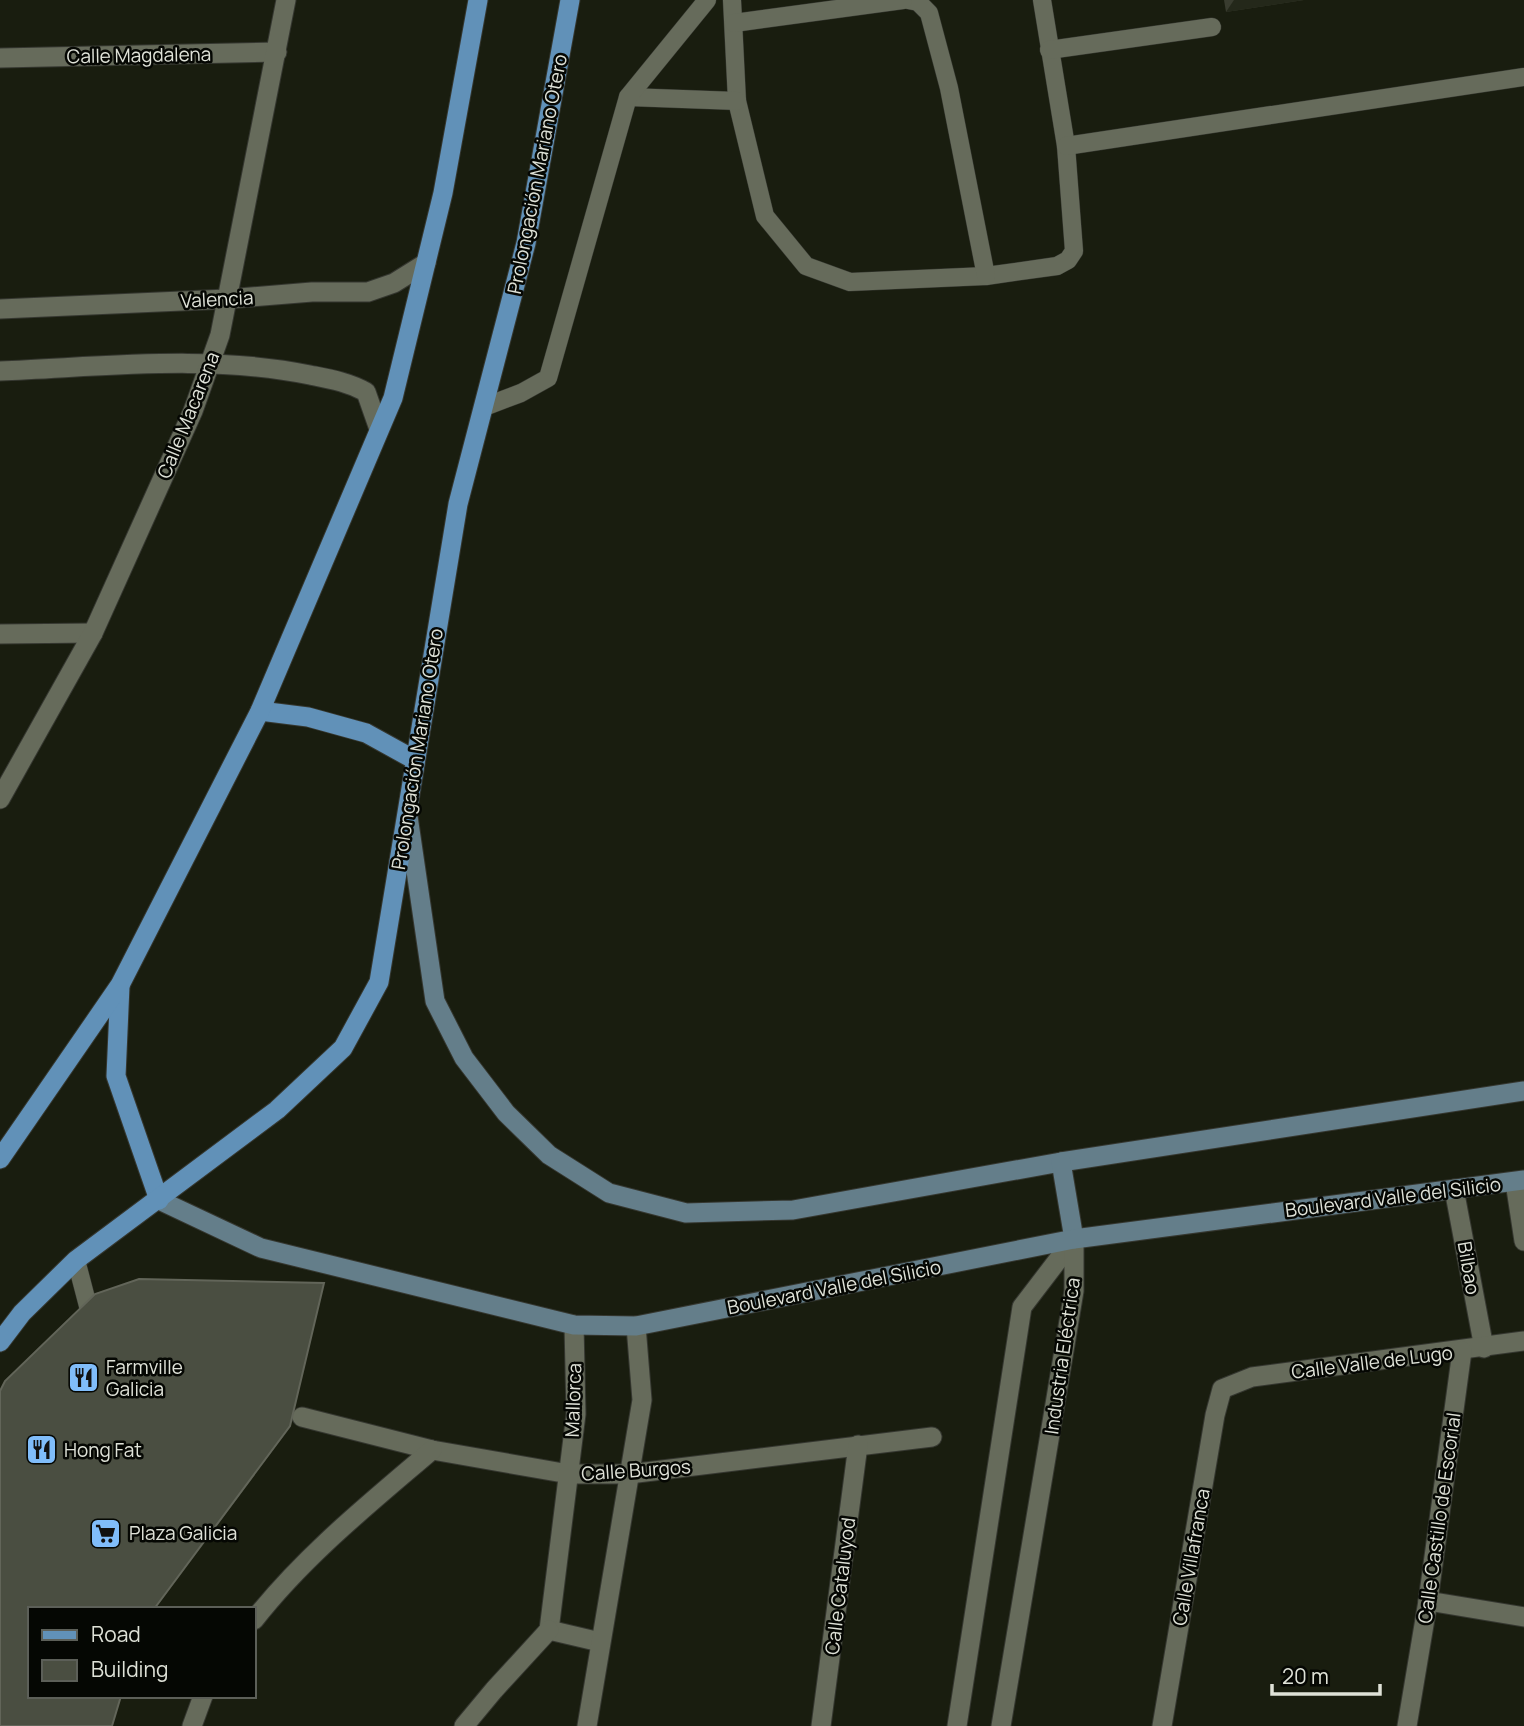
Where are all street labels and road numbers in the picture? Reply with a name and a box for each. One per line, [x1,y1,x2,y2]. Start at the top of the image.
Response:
street label: Calle Magdalena [66,41,212,69]
street label: Prolongación Mariano Otero [501,52,573,296]
street label: Valencia [180,284,254,314]
street label: Calle Macarena [151,348,225,482]
street label: Prolongación Mariano Otero [385,627,449,871]
street label: Boulevard Valle del Silicio [1284,1171,1502,1223]
street label: Bilbao [1452,1239,1486,1297]
street label: Boulevard Valle del Silicio [725,1254,943,1320]
street label: Industria Eléctrica [1038,1276,1086,1436]
street label: Calle Valle de Lugo [1290,1339,1454,1385]
street label: Mallorca [559,1362,587,1438]
street label: Calle Castillo de Escorial [1411,1411,1467,1625]
street label: Calle Burgos [580,1453,692,1487]
street label: Calle Villafranca [1166,1486,1216,1628]
street label: Calle Cataluyod [819,1516,861,1656]

